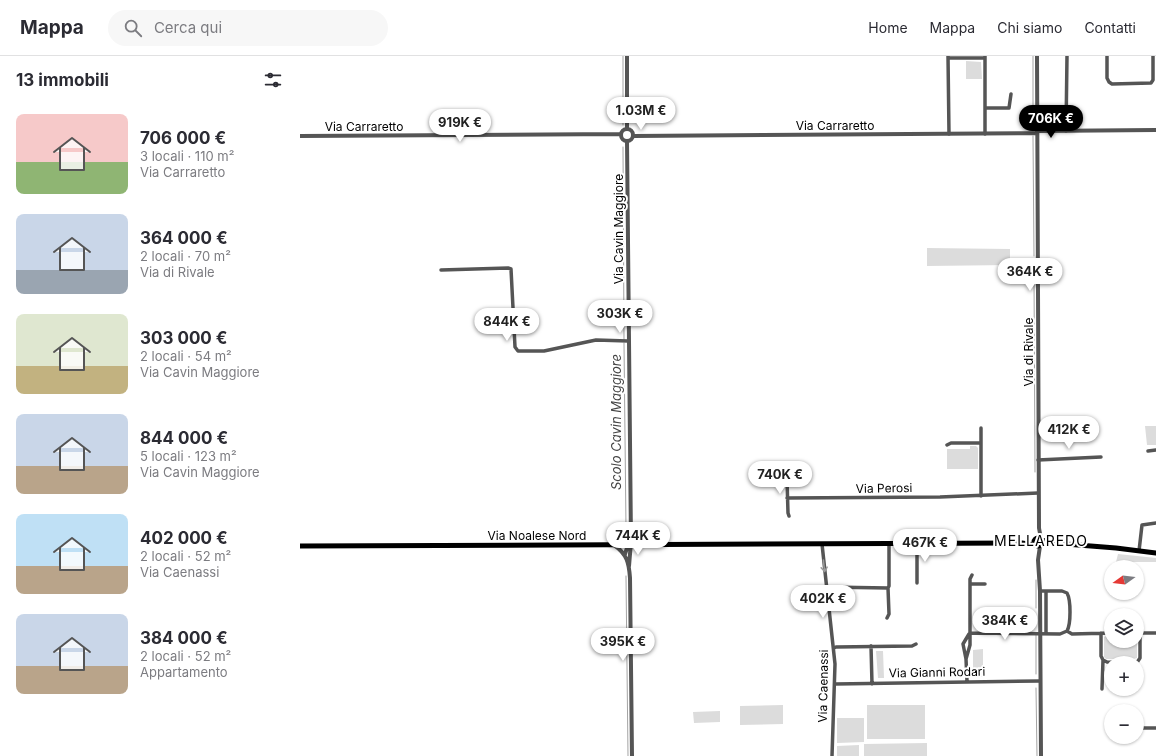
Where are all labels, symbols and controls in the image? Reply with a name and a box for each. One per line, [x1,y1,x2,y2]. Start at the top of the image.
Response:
search box [108,10,388,46]
text: Mappa [20,16,84,39]
icon: search [122,17,144,39]
text: Cerca qui [154,18,222,37]
text: Home [868,19,908,36]
text: Mappa [930,19,975,36]
text: Chi siamo [997,19,1062,36]
text: Contatti [1084,19,1136,36]
icon: filters [262,69,284,91]
text: 13 immobili [16,70,109,90]
pin: 1.03M € [604,97,678,131]
text: 1.03M € [616,102,666,118]
pin: 706K € [1018,105,1084,139]
pin: 919K € [427,109,493,143]
text: 706K € [1028,110,1074,126]
text: 919K € [438,114,482,130]
street label: Via Carraretto [796,118,874,133]
street label: Via Carraretto [325,119,403,134]
text: 706 000 € [140,128,226,148]
icon: home [48,130,96,178]
text: 3 locali · 110 m² [140,148,234,164]
text: Via Carraretto [140,164,225,180]
street label: Via Cavin Maggiore [611,174,626,284]
text: 364 000 € [140,228,228,248]
icon: home [48,230,96,278]
text: 2 locali · 70 m² [140,248,231,264]
pin: 364K € [997,258,1063,292]
text: 364K € [1007,263,1053,279]
text: Via di Rivale [140,264,215,280]
pin: 303K € [587,300,653,334]
text: 303K € [597,305,643,321]
pin: 844K € [474,308,540,342]
text: 844K € [483,313,531,329]
street label: Via di Rivale [1021,318,1036,386]
text: 303 000 € [140,328,228,348]
icon: home [48,330,96,378]
text: 2 locali · 54 m² [140,348,232,364]
water label: Scolo Cavin Maggiore [608,354,624,490]
text: Via Cavin Maggiore [140,364,260,380]
pin: 412K € [1036,416,1102,450]
text: 412K € [1047,421,1091,437]
text: 844 000 € [140,428,228,448]
icon: home [48,430,96,478]
text: 5 locali · 123 m² [140,448,237,464]
pin: 740K € [747,461,813,495]
text: Via Cavin Maggiore [140,464,260,480]
text: 740K € [757,466,803,482]
street label: Via Perosi [856,480,913,496]
pin: 744K € [605,522,671,556]
text: 744K € [615,527,661,543]
text: 402 000 € [140,528,228,548]
street label: Via Noalese Nord [488,528,586,543]
pin: 467K € [892,529,958,563]
icon: home [48,530,96,578]
district label: MELLAREDO [994,532,1088,549]
text: 467K € [902,534,948,550]
text: 2 locali · 52 m² [140,548,231,564]
one-way arrow [820,559,827,572]
north arrow [1104,560,1144,600]
map controls [1104,560,1144,744]
text: Via Caenassi [140,564,219,580]
pin: 402K € [790,585,856,619]
text: 402K € [799,590,847,606]
pin: 384K € [972,607,1038,641]
button: layers [1104,608,1144,648]
text: 384K € [982,612,1028,628]
text: 384 000 € [140,628,228,648]
pin: 395K € [590,628,656,662]
icon: home [48,630,96,678]
text: 395K € [600,633,646,649]
text: 2 locali · 52 m² [140,648,231,664]
street label: Via Caenassi [815,649,831,723]
button: + [1104,656,1144,696]
text: Appartamento [140,664,228,680]
street label: Via Gianni Rodari [888,664,986,680]
button: − [1104,704,1144,744]

